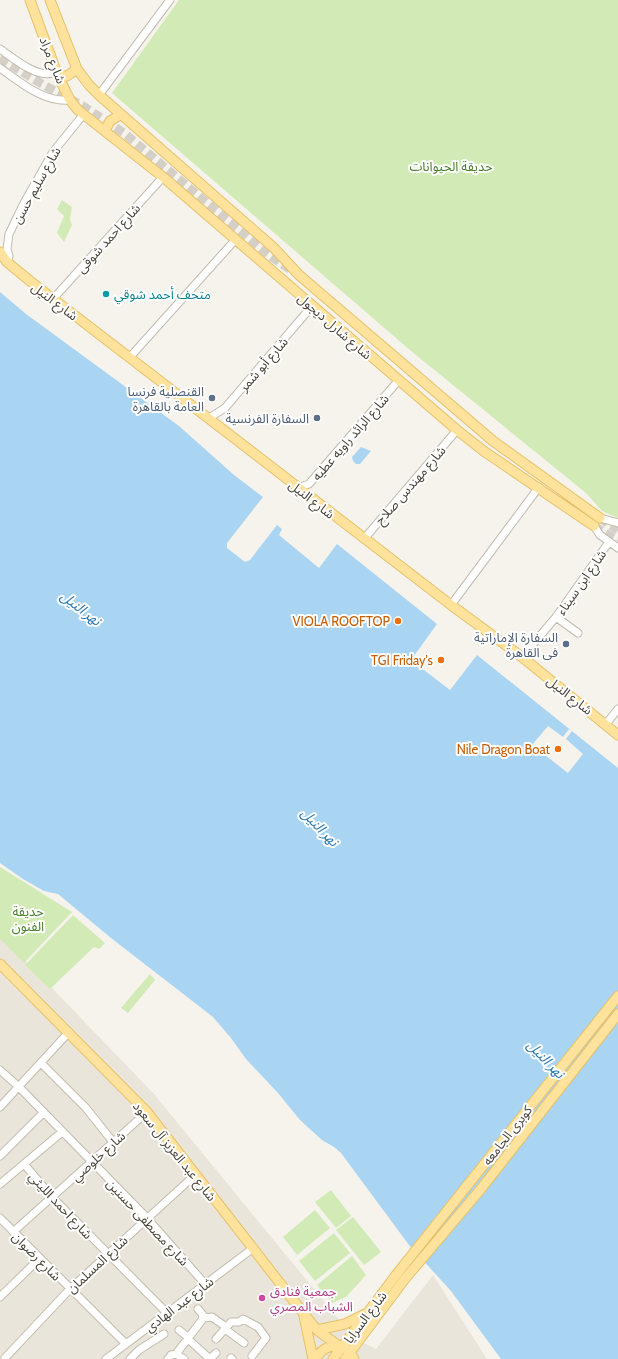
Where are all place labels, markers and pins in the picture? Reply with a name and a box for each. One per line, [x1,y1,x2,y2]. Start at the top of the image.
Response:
place label: متحف أحمد شوقي [114,286,211,305]
marker: متحف أحمد شوقي [101,289,111,299]
place label: القنصلية فرنسا العامة بالقاهرة [127,383,204,414]
marker: القنصلية فرنسا العامة بالقاهرة [207,393,217,403]
place label: السفارة الفرنسية [225,410,309,426]
marker: السفارة الفرنسية [312,413,322,423]
place label: VIOLA ROOFTOP [293,613,391,629]
marker: VIOLA ROOFTOP [393,616,403,626]
place label: السفارة الإماراتية فى القاهرة [474,629,558,661]
marker: السفارة الإماراتية فى القاهرة [561,639,571,649]
place label: TGI Friday's [371,652,434,668]
marker: TGI Friday's [436,655,446,665]
place label: Nile Dragon Boat [457,741,551,757]
marker: Nile Dragon Boat [553,744,563,754]
place label: جمعية فنادق الشباب المصري [270,1283,353,1317]
marker: جمعية فنادق الشباب المصري [257,1293,267,1303]

